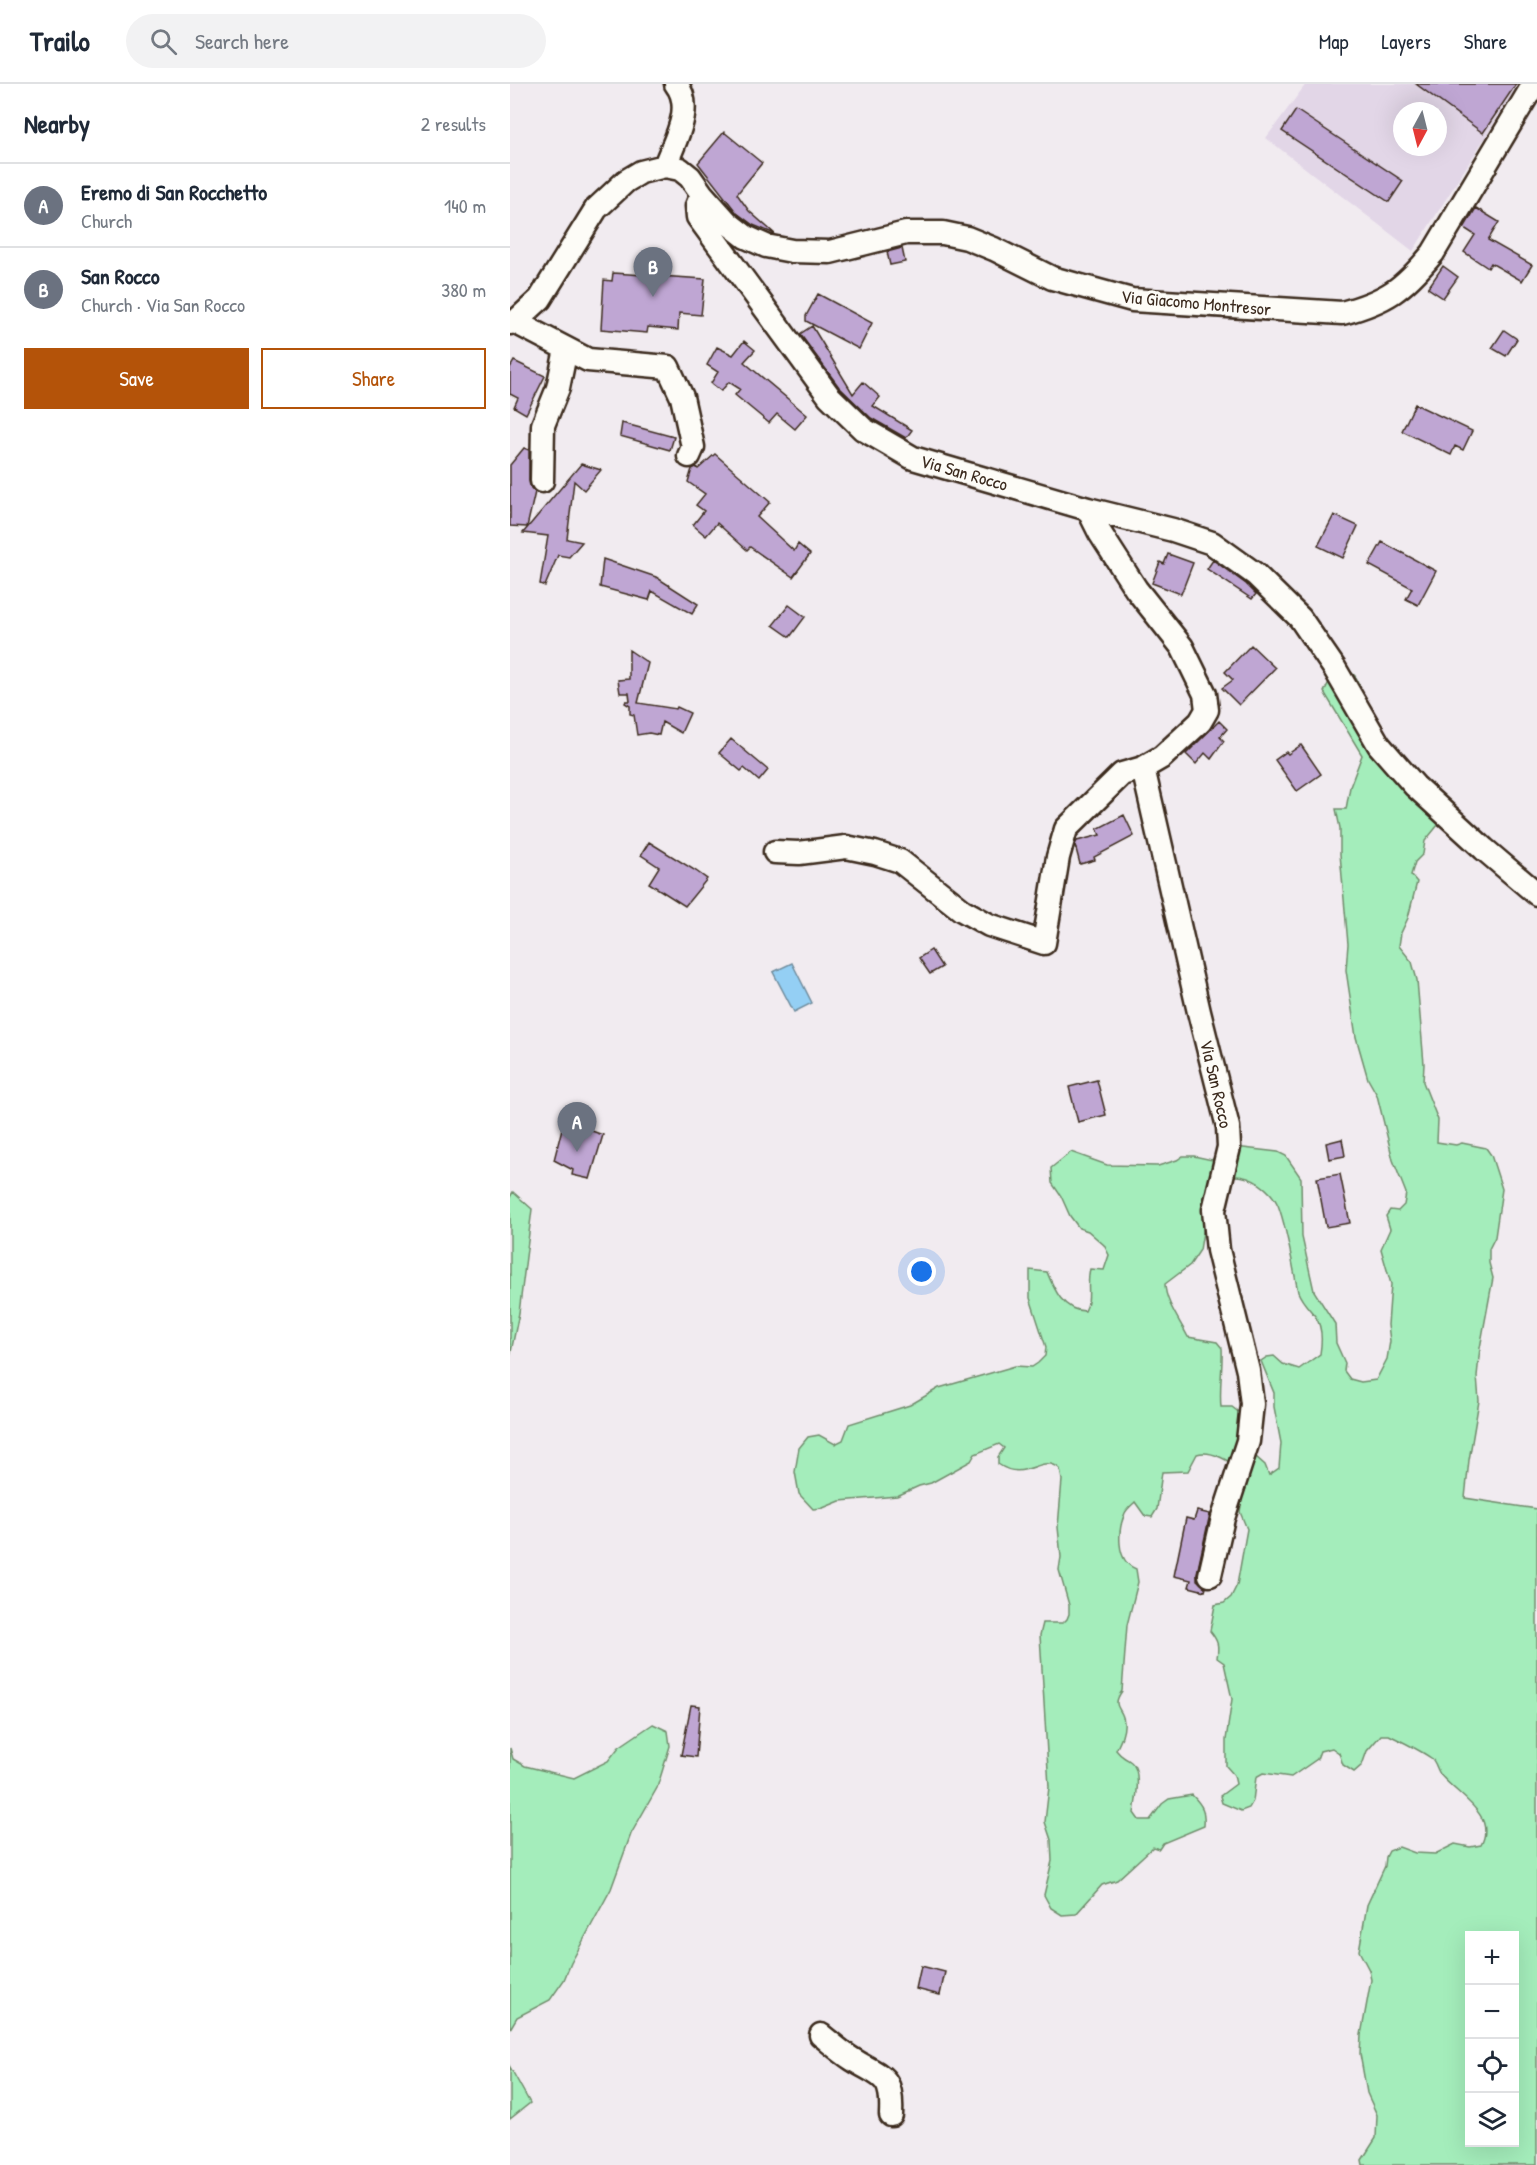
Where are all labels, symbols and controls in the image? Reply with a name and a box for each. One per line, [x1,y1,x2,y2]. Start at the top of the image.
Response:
search box [126,14,546,68]
text: Trailo [30,22,90,60]
icon: search [147,25,180,58]
text: Search here [195,26,289,56]
text: Map [1319,27,1348,56]
text: Layers [1381,27,1431,56]
text: Share [1464,27,1507,56]
north arrow [1393,102,1447,156]
text: Nearby [24,106,90,141]
text: 2 results [421,110,486,137]
text: Eremo di San Rocchetto [81,177,267,207]
text: A [39,192,48,219]
text: 140 m [444,192,486,219]
text: Church [81,207,132,234]
pin: B [634,248,672,297]
text: San Rocco [81,261,160,291]
text: B [38,276,49,303]
text: 380 m [441,276,486,303]
street label: Via Giacomo Montresor [1120,283,1272,322]
text: Church · Via San Rocco [81,291,245,318]
button: Save [24,348,249,409]
button: Share [261,348,486,409]
street label: Via San Rocco [918,448,1011,497]
street label: Via San Rocco [1194,1037,1239,1130]
pin: A [558,1102,596,1152]
your location [907,1257,936,1286]
map controls [1465,1931,1519,2147]
button: + [1465,1931,1519,1985]
button: − [1465,1985,1519,2039]
button: locate [1465,2039,1519,2093]
button: layers [1465,2093,1519,2147]

